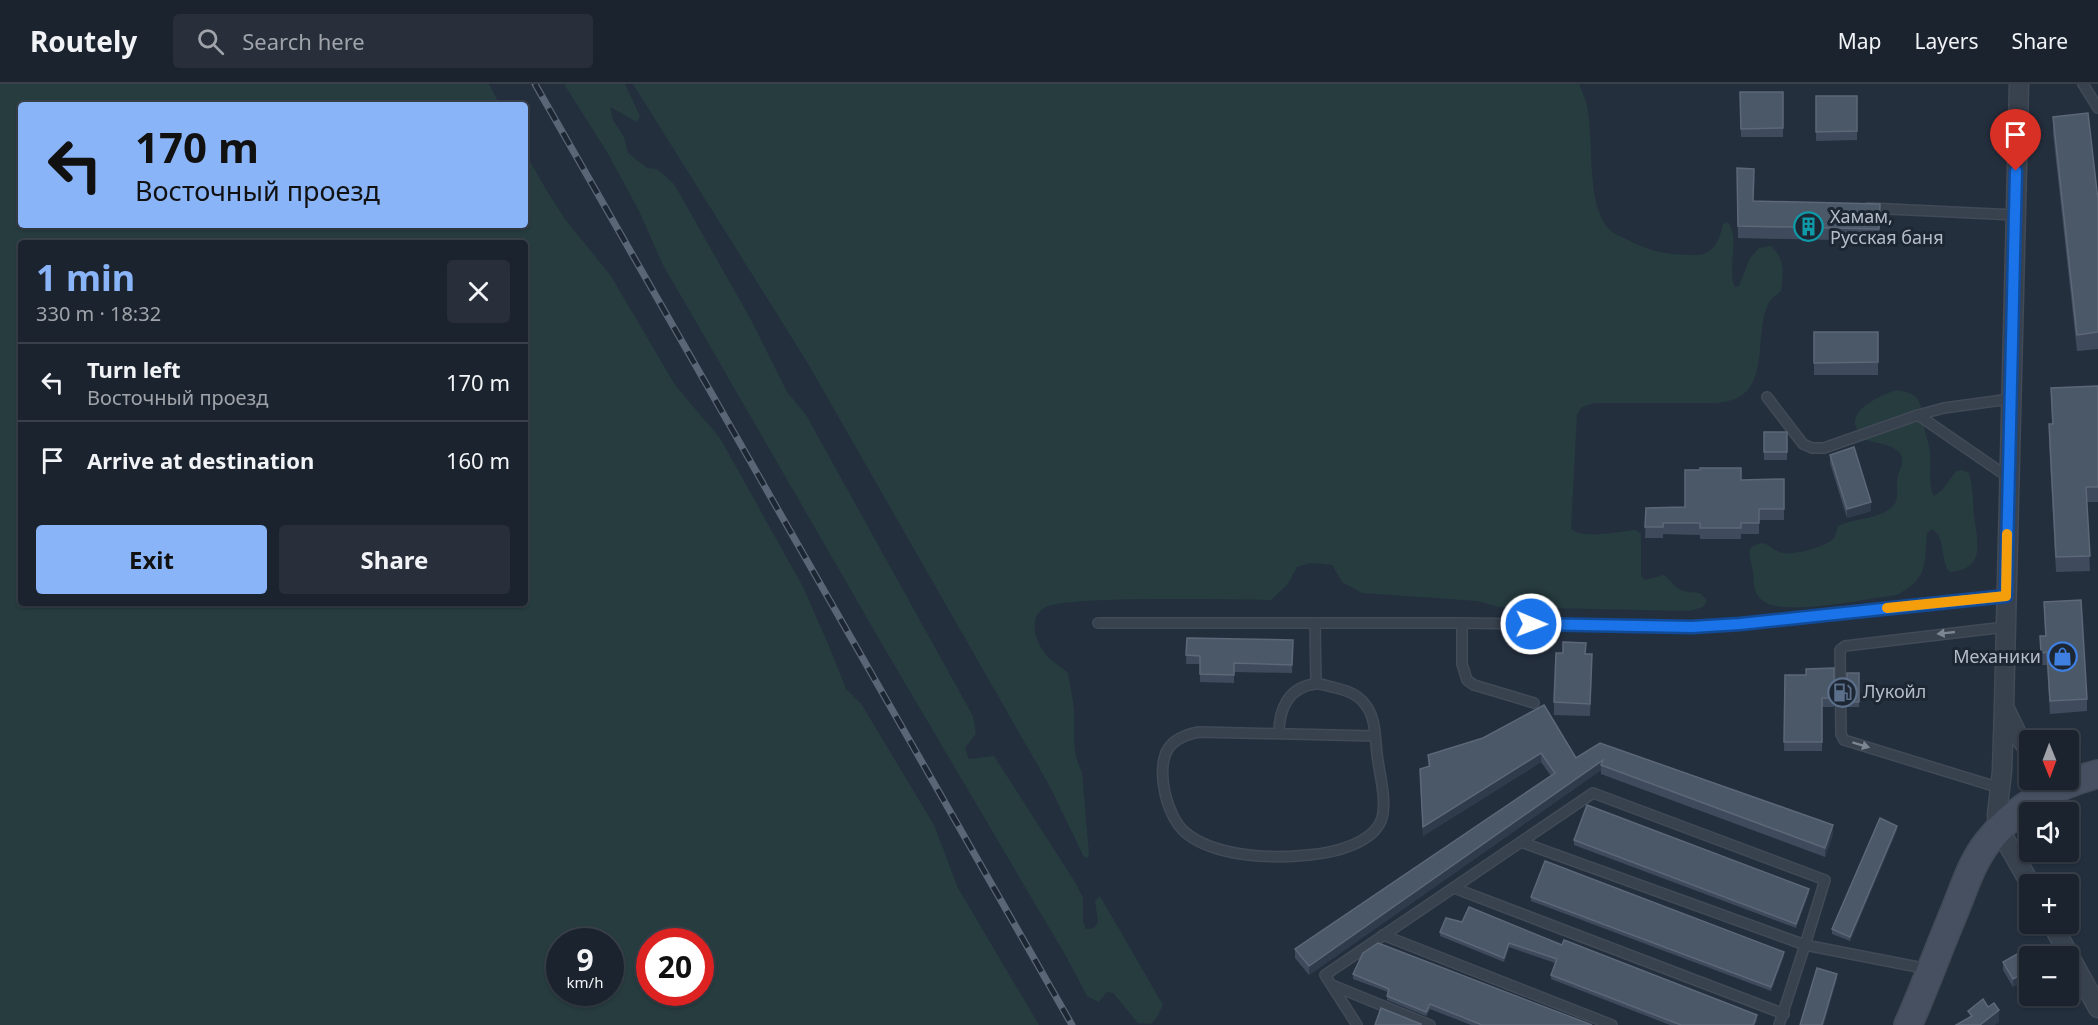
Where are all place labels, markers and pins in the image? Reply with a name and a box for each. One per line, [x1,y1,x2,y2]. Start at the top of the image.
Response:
pin [1990,109,2041,171]
place label: Хамам, Русская баня [1830,204,1944,249]
building icon: Хамам, Русская баня [1793,211,1825,243]
shop icon: Механики [2046,641,2078,673]
place label: Механики [1953,644,2041,668]
fuel station icon: Лукойл [1826,676,1858,708]
place label: Лукойл [1863,679,1926,703]

